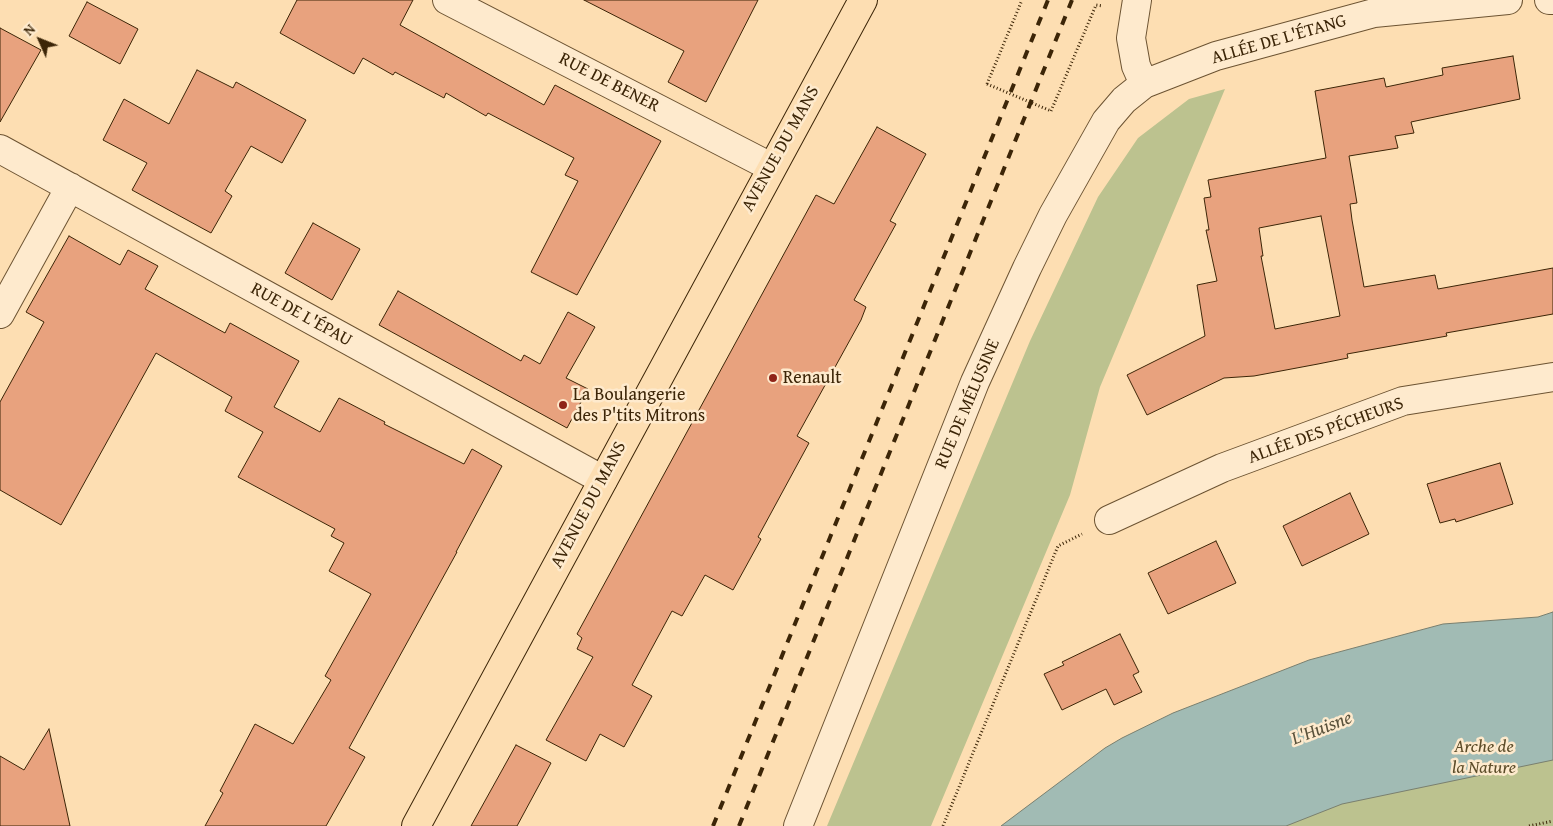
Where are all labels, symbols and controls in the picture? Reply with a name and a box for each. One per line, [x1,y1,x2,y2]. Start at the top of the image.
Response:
street label: ALLÉE DE L'ÉTANG [1209,10,1349,70]
north arrow [15,15,65,65]
text: N [19,19,40,40]
street label: RUE DE BENER [555,48,663,118]
street label: AVENUE DU MANS [738,83,824,215]
street label: RUE DE L'ÉPAU [247,278,355,352]
street label: RUE DE MÉLUSINE [931,336,1005,472]
place label: Renault [783,367,842,389]
marker: Renault [767,372,779,384]
place label: La Boulangerie des P'tits Mitrons [573,384,705,426]
street label: ALLÉE DES PÉCHEURS [1245,393,1407,469]
marker: La Boulangerie des P'tits Mitrons [557,399,569,411]
street label: AVENUE DU MANS [547,438,631,572]
water label: L'Huisne [1288,707,1356,751]
park label: Arche de la Nature [1452,736,1516,779]

